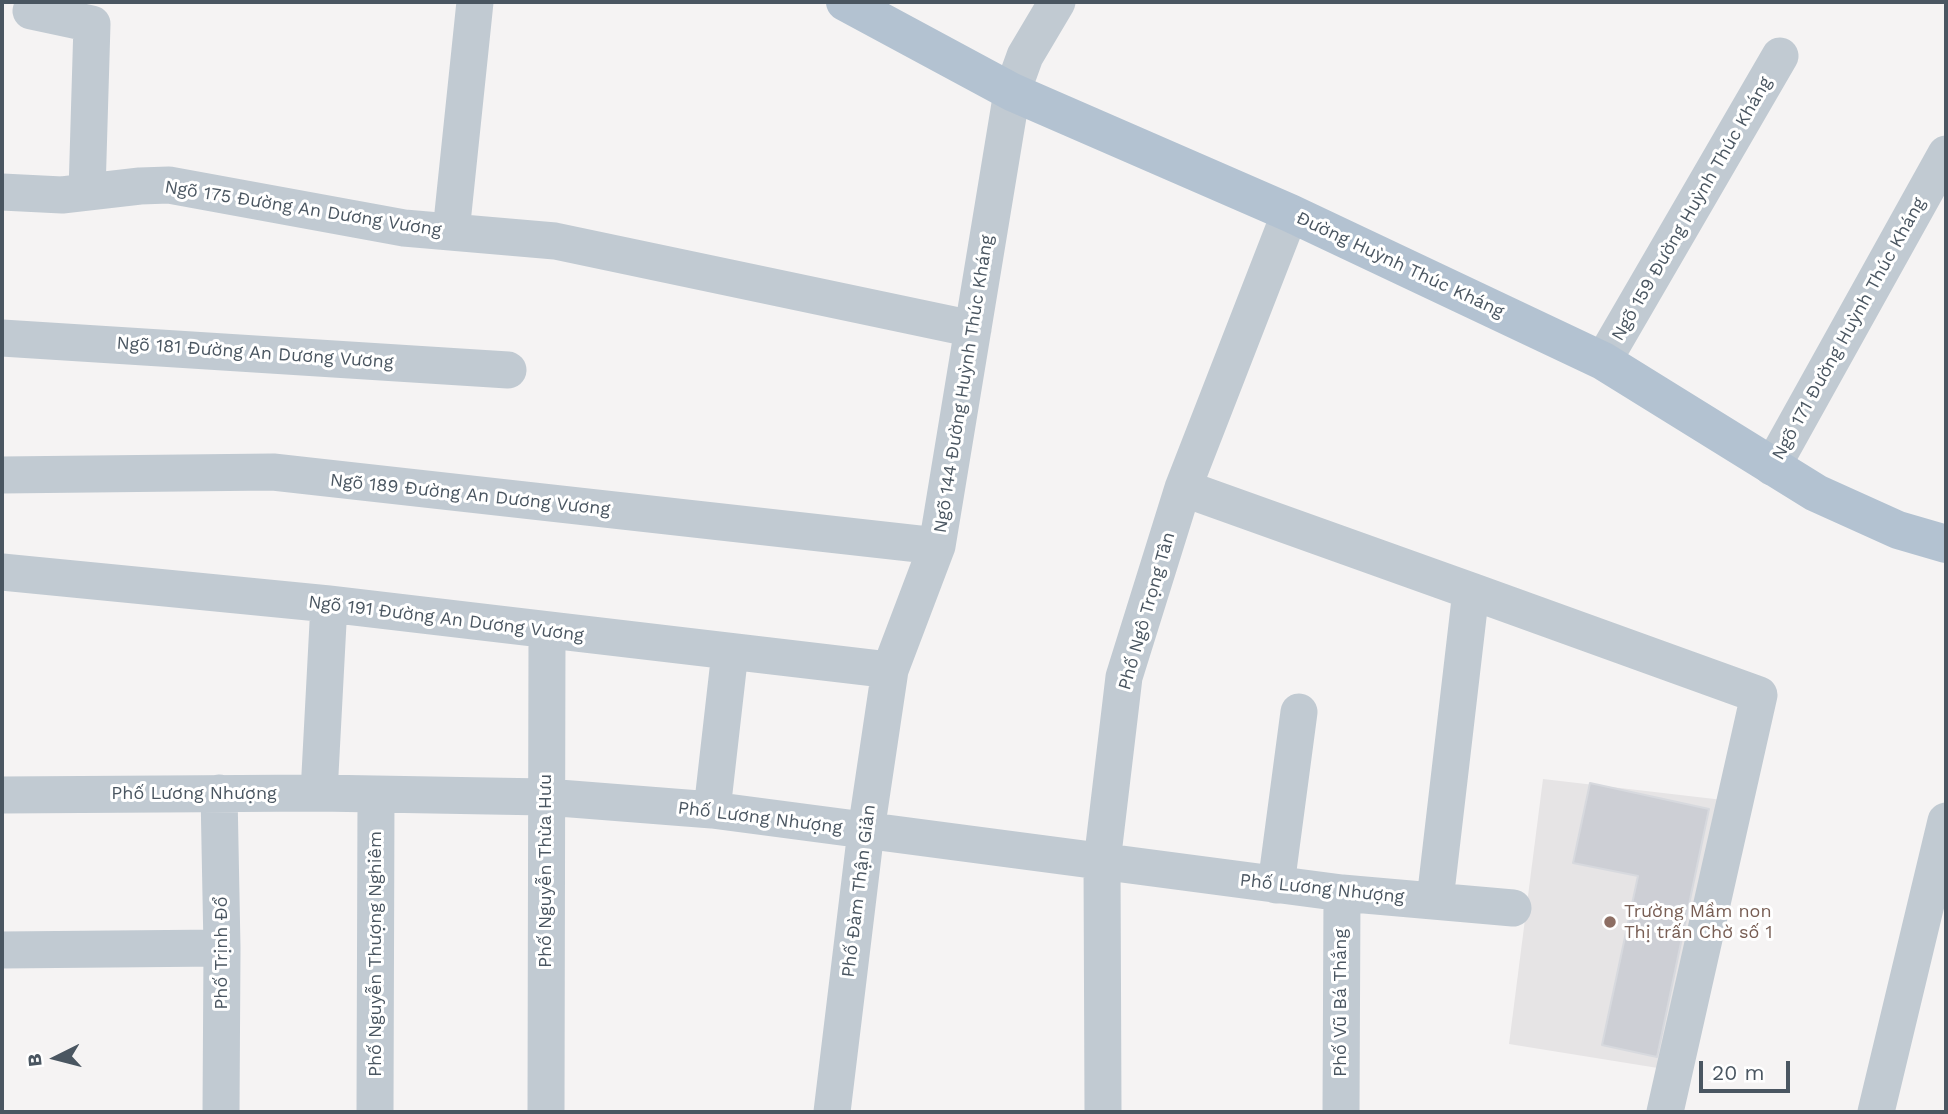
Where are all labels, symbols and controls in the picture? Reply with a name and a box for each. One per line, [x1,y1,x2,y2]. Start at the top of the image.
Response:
street label: Ngõ 159 Đường Huỳnh Thúc Kháng [1607,73,1777,345]
street label: Ngõ 175 Đường An Dương Vương [163,176,443,242]
street label: Ngõ 171 Đường Huỳnh Thúc Kháng [1768,194,1930,464]
street label: Đường Huỳnh Thúc Kháng [1293,207,1507,323]
street label: Ngõ 144 Đường Huỳnh Thúc Kháng [930,233,998,535]
street label: Ngõ 181 Đường An Dương Vương [116,333,394,373]
street label: Ngõ 189 Đường An Dương Vương [329,470,611,520]
street label: Phố Ngô Trọng Tân [1114,530,1180,692]
street label: Ngõ 191 Đường An Dương Vương [307,591,585,647]
street label: Phố Nguyễn Thừa Hưu [535,774,557,968]
street label: Phố Lương Nhượng [111,783,277,805]
street label: Phố Lương Nhượng [677,797,843,839]
street label: Phố Đàm Thận Giản [838,803,880,979]
street label: Phố Nguyễn Thượng Nghiêm [365,831,387,1077]
street label: Phố Lương Nhượng [1239,870,1405,908]
street label: Phố Trịnh Đổ [211,896,233,1010]
place label: Trường Mầm non Thị trấn Chờ số 1 [1624,901,1773,944]
marker: Trường Mầm non Thị trấn Chờ số 1 [1602,914,1618,930]
street label: Phố Vũ Bá Thắng [1330,929,1352,1077]
north arrow [21,1023,91,1093]
scale bar [1703,1048,1794,1092]
text: B [23,1053,47,1068]
text: 20 m [1712,1060,1764,1085]

